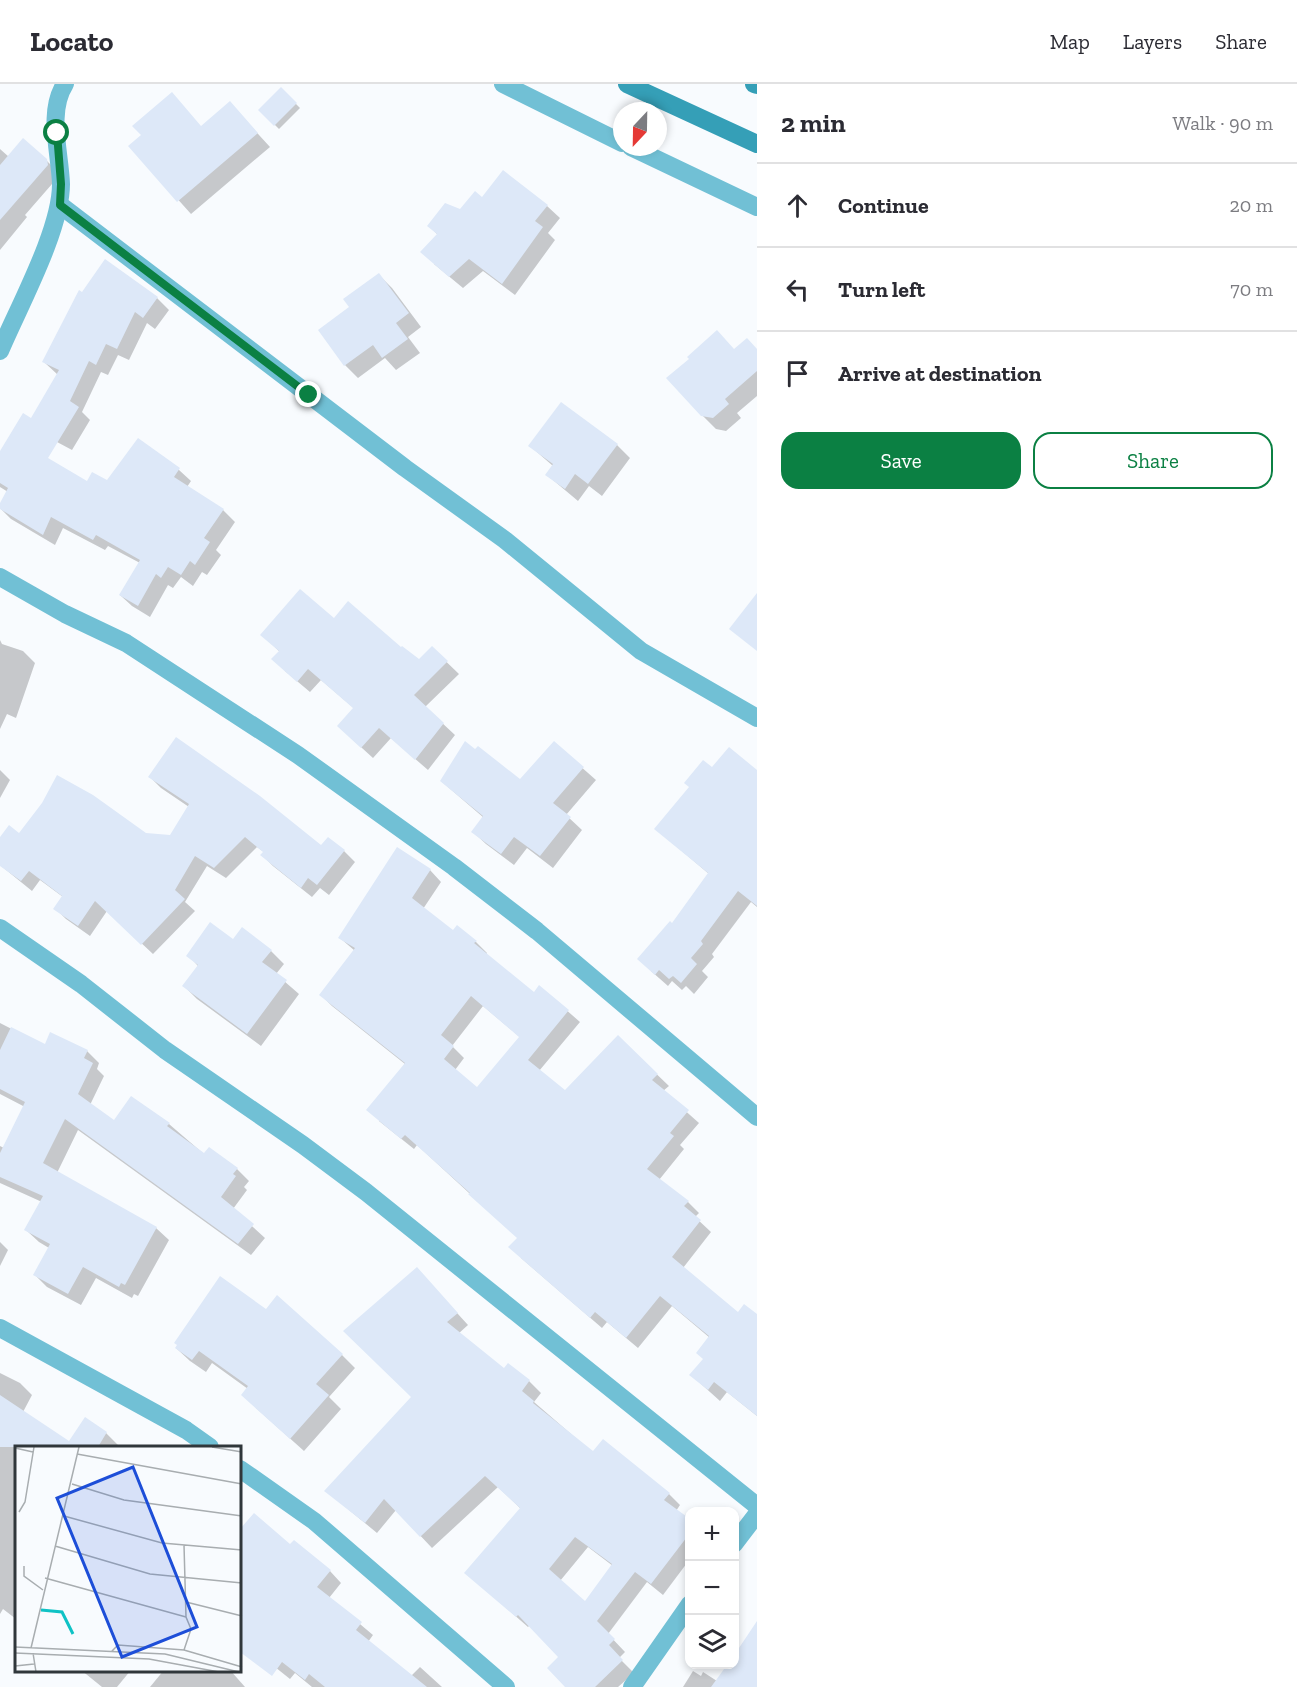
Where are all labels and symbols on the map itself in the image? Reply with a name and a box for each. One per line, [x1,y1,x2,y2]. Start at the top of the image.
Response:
north arrow [613,102,667,156]
route start [43,119,69,145]
route end [295,381,321,407]
inset map [15,1446,242,1672]

